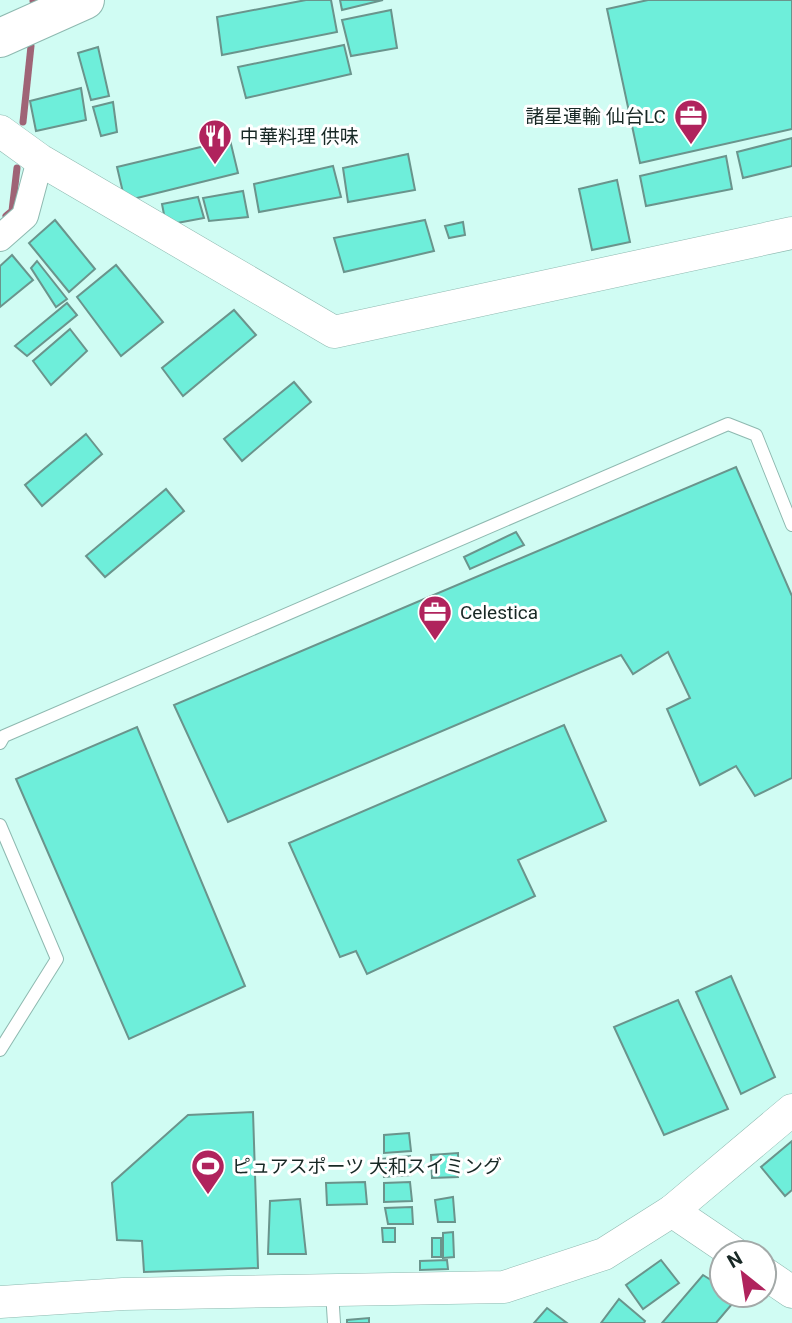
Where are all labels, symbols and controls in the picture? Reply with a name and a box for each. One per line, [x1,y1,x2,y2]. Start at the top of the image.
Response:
office icon: 諸星運輸 仙台LC [672,97,710,146]
place label: 諸星運輸 仙台LC [525,105,666,128]
restaurant icon: 中華料理 供味 [196,117,234,166]
place label: 中華料理 供味 [240,125,359,148]
office icon: Celestica [416,593,454,642]
place label: Celestica [460,601,538,624]
sports icon: ピュアスポーツ 大和スイミング [189,1147,227,1196]
place label: ピュアスポーツ 大和スイミング [232,1155,502,1178]
north arrow [708,1239,778,1309]
text: N [723,1246,746,1273]

